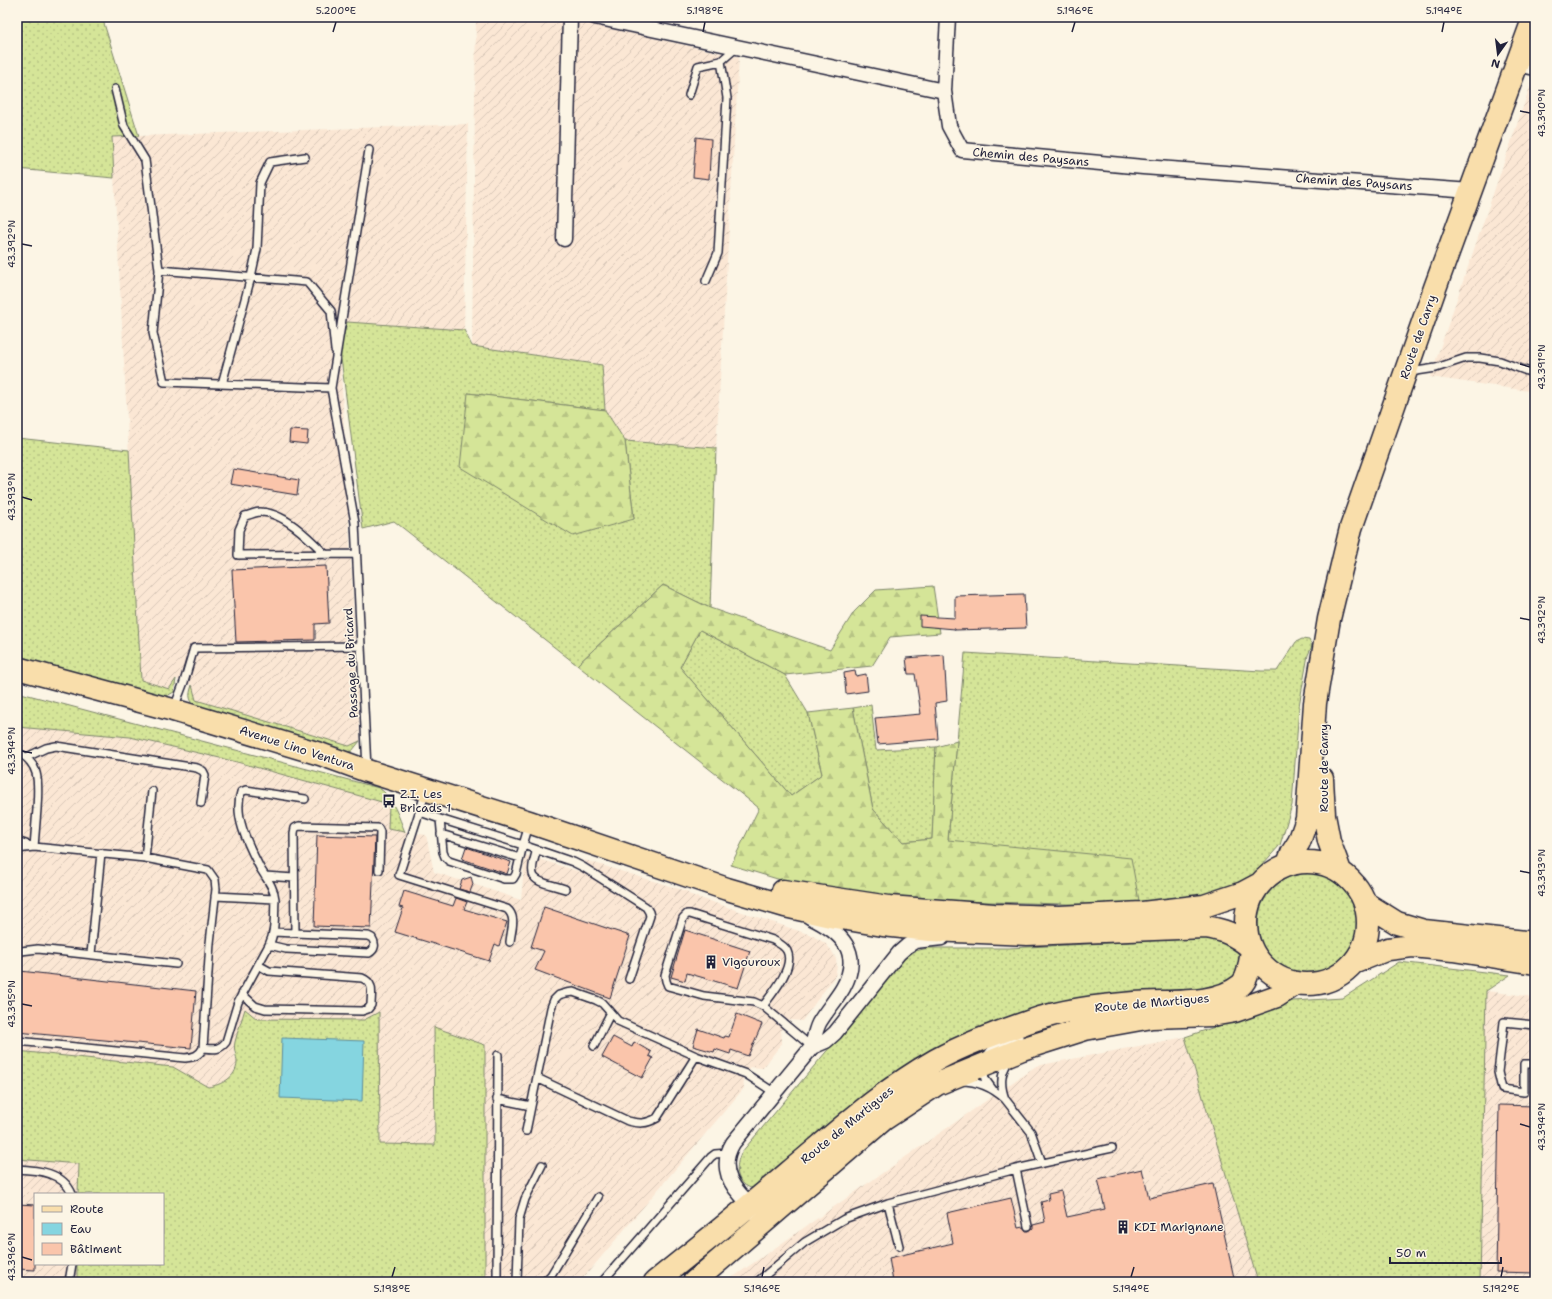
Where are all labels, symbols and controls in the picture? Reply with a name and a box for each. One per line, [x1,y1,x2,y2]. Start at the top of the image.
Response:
text: 5.200°E [316,4,356,17]
text: 5.198°E [687,4,723,17]
text: 5.196°E [1057,4,1093,17]
text: 5.194°E [1426,4,1462,17]
north arrow [1478,34,1518,74]
text: N [1489,55,1502,72]
text: 43.390°N [1535,89,1548,137]
street label: Chemin des Paysans [972,144,1090,170]
street label: Chemin des Paysans [1295,170,1413,194]
text: 43.392°N [5,220,18,268]
street label: Route de Carry [1396,293,1440,381]
text: 43.391°N [1535,344,1548,390]
text: 43.393°N [5,473,18,521]
text: 43.392°N [1535,596,1548,644]
street label: Passage du Bricard [340,607,362,719]
street label: Avenue Lino Ventura [238,722,357,774]
street label: Route de Carry [1316,724,1332,812]
text: 43.394°N [5,727,18,775]
place label: Z.I. Les Bricads 1 [400,786,451,816]
bus stop icon: Z.I. Les Bricads 1 [381,793,397,809]
text: 43.393°N [1535,849,1548,897]
building icon: Vigouroux [703,954,719,970]
place label: Vigouroux [722,954,780,970]
text: 43.395°N [5,980,18,1028]
street label: Route de Martigues [1094,990,1210,1016]
street label: Route de Martigues [797,1082,897,1167]
text: 43.394°N [1535,1103,1548,1151]
legend [34,1193,164,1265]
text: Route [70,1201,104,1217]
building icon: KDI Marignane [1115,1219,1131,1235]
place label: KDI Marignane [1134,1219,1224,1235]
text: Eau [70,1221,92,1237]
text: 43.396°N [5,1233,18,1281]
scale bar [1390,1239,1501,1265]
text: Bâtiment [70,1241,122,1257]
text: 50 m [1396,1245,1426,1261]
text: 5.198°E [374,1282,410,1295]
text: 5.196°E [744,1282,780,1295]
text: 5.194°E [1113,1282,1149,1295]
text: 5.192°E [1483,1282,1519,1295]

